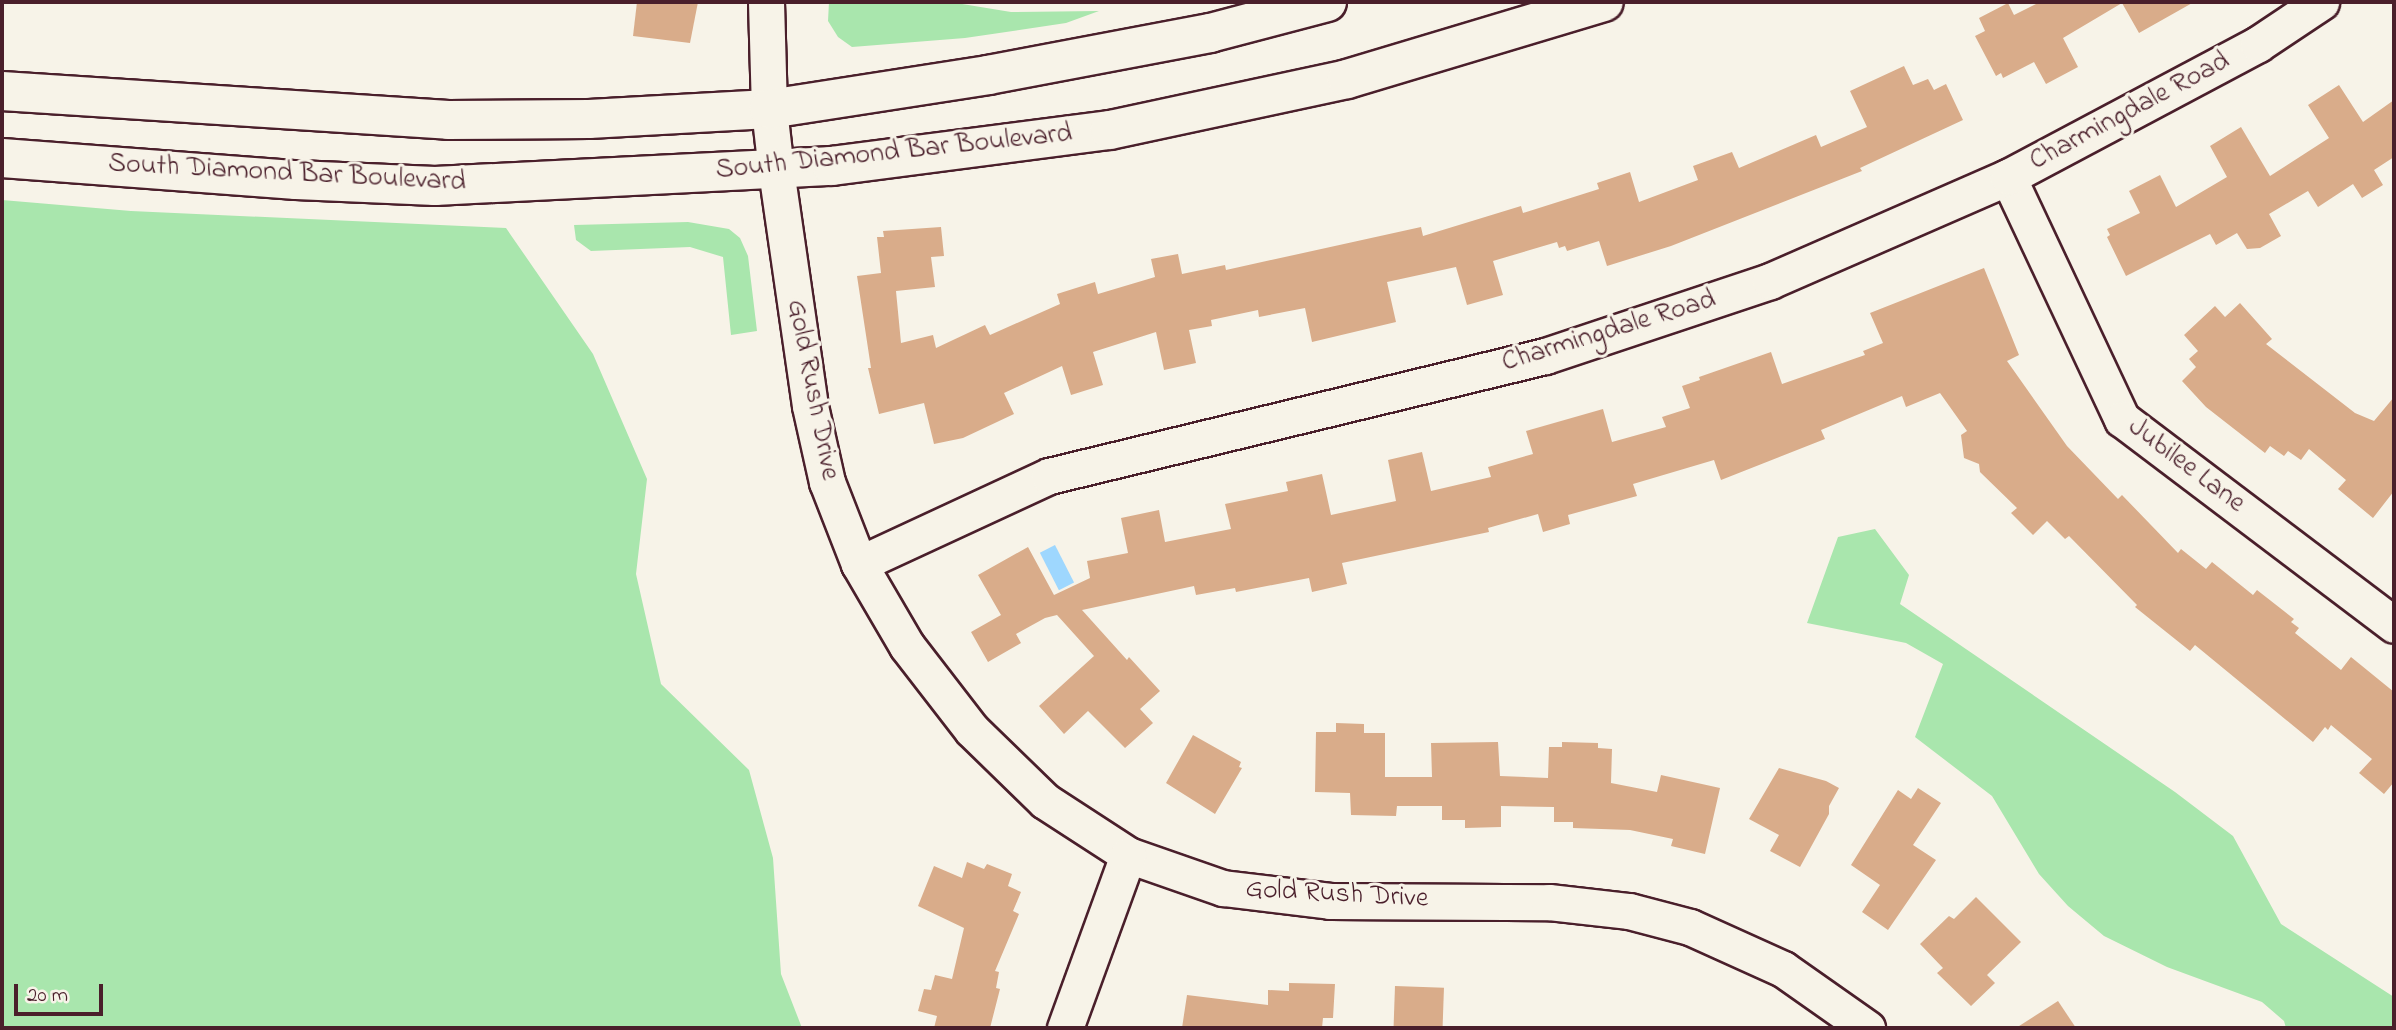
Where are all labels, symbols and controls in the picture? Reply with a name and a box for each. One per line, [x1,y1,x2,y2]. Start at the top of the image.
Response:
street label: Charmingdale Road [2024,45,2236,179]
street label: South Diamond Bar Boulevard [714,118,1074,188]
street label: South Diamond Bar Boulevard [107,148,467,200]
street label: Charmingdale Road [1498,284,1720,380]
street label: Gold Rush Drive [778,297,846,483]
street label: Jubilee Lane [2121,411,2251,521]
street label: Gold Rush Drive [1245,873,1429,917]
scale bar [18,970,107,1014]
text: 20 m [27,981,68,1011]

